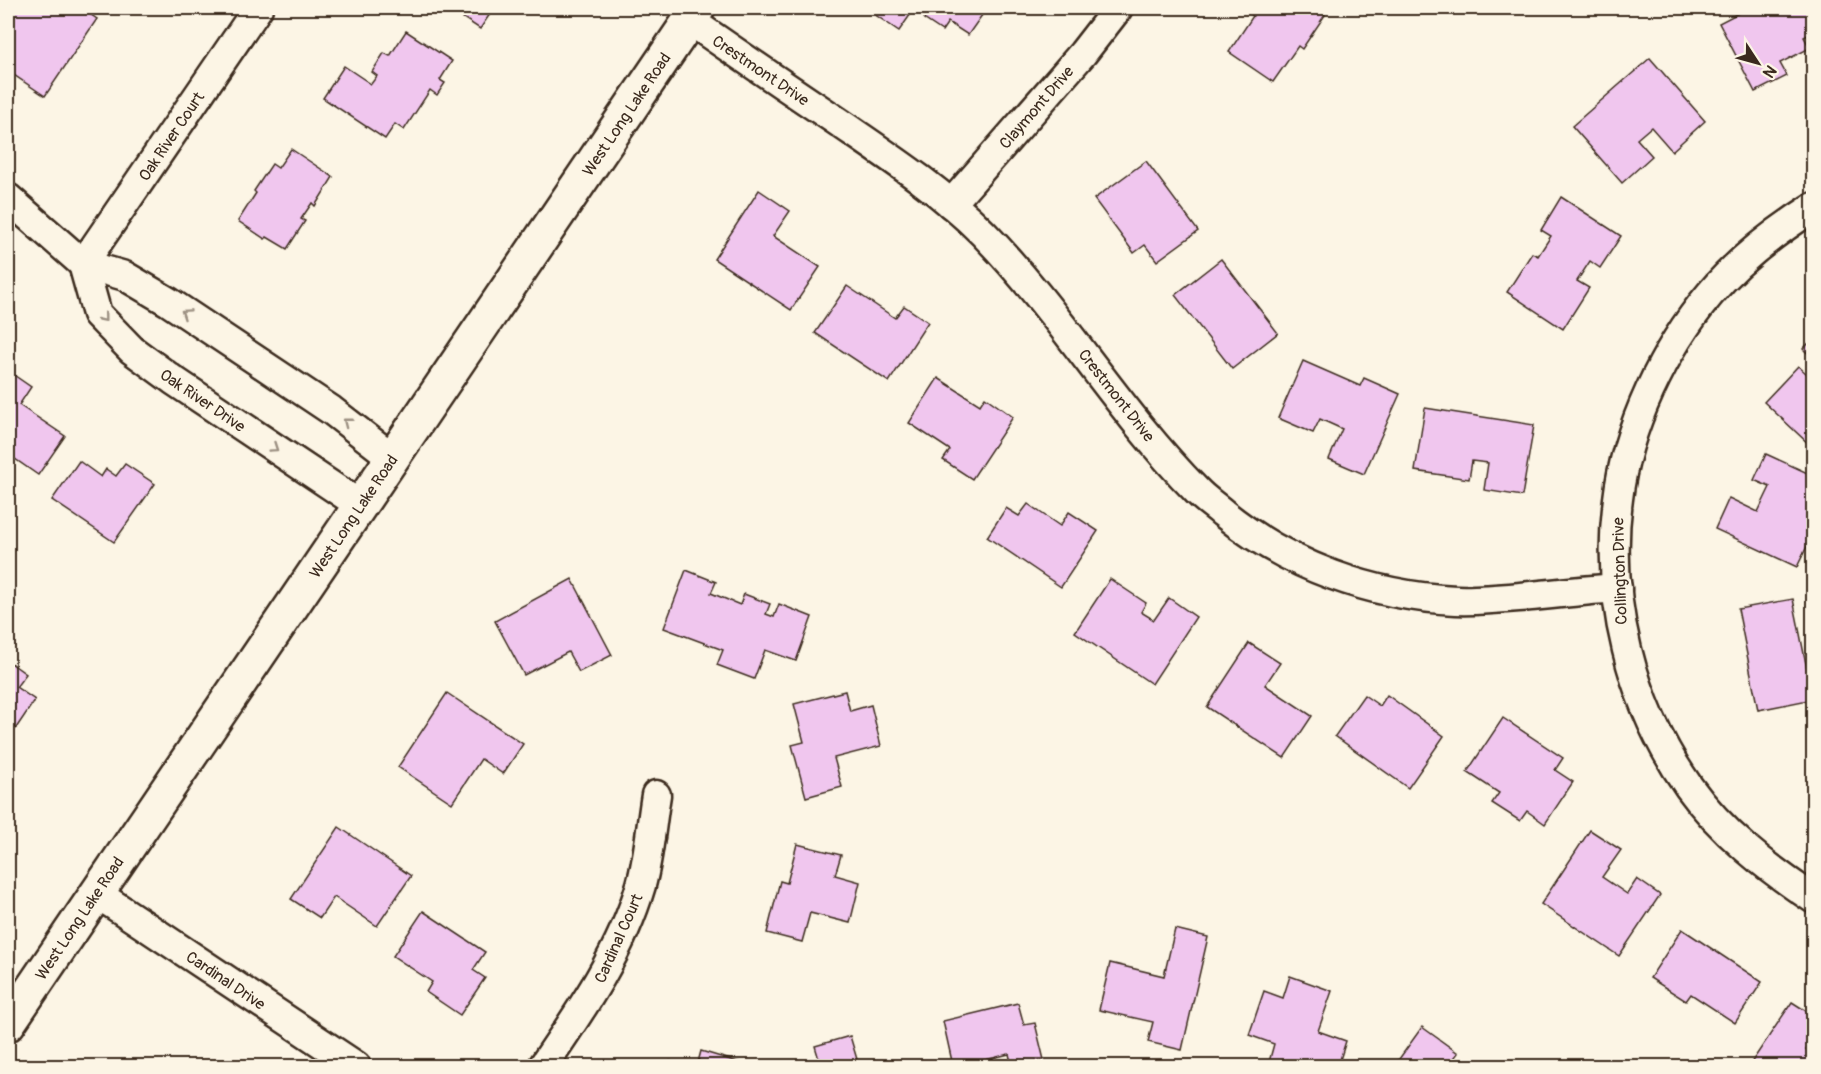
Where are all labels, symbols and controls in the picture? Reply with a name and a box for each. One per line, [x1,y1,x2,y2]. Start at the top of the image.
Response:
street label: Crestmont Drive [708,31,813,111]
north arrow [1728,33,1788,93]
street label: West Long Lake Road [578,49,675,180]
text: N [1758,61,1781,82]
street label: Claymont Drive [995,62,1078,153]
street label: Oak River Court [135,88,209,185]
one-way arrow [181,309,192,320]
one-way arrow [95,311,106,322]
street label: Crestmont Drive [1074,345,1159,446]
street label: Oak River Drive [156,365,249,437]
one-way arrow [342,418,353,429]
one-way arrow [267,441,278,452]
street label: West Long Lake Road [305,451,402,582]
street label: Collington Drive [1608,517,1632,625]
street label: West Long Lake Road [31,853,128,984]
street label: Cardinal Court [590,890,648,986]
street label: Cardinal Drive [182,947,269,1015]

